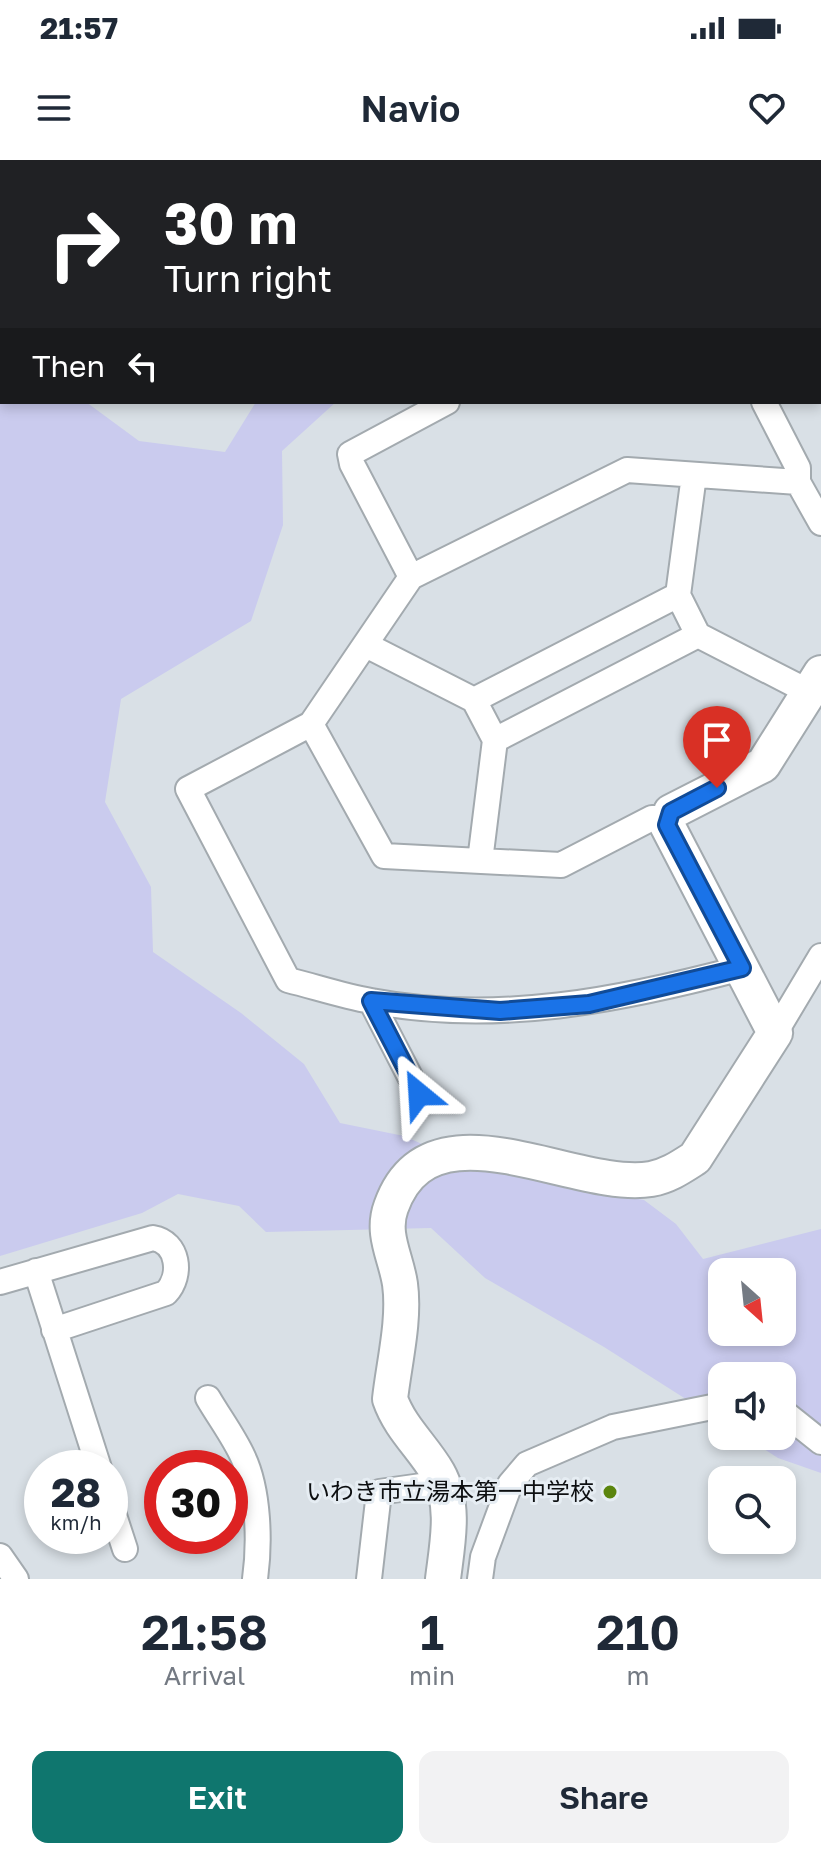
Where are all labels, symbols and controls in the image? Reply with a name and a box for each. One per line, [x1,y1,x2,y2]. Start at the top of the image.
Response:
text: 21:57 [40,10,118,46]
icon: menu [32,86,76,130]
icon: heart [745,86,789,130]
text: Navio [361,87,460,130]
text: 30 m [164,189,298,256]
icon: right [32,192,136,296]
text: Turn right [164,257,332,300]
icon: left [121,344,165,388]
text: Then [32,348,105,384]
pin [683,706,751,788]
icon: arrive [695,718,739,762]
position arrow [377,1052,461,1136]
north arrow [708,1258,796,1346]
map controls [708,1258,796,1554]
button: sound [708,1362,796,1450]
speed limit sign: 30 [144,1450,248,1554]
button: search [708,1466,796,1554]
text: 28 [51,1468,101,1516]
place label: いわき市立湯本第一中学校 [306,1476,594,1505]
marker: いわき市立湯本第一中学校 [601,1483,619,1501]
text: km/h [51,1510,101,1534]
text: 21:58 [141,1603,268,1661]
text: 1 [420,1603,444,1661]
text: 210 [596,1603,680,1661]
text: Arrival [164,1660,245,1691]
text: min [409,1660,455,1691]
text: m [627,1660,650,1691]
button: Exit [32,1751,403,1843]
button: Share [419,1751,789,1843]

